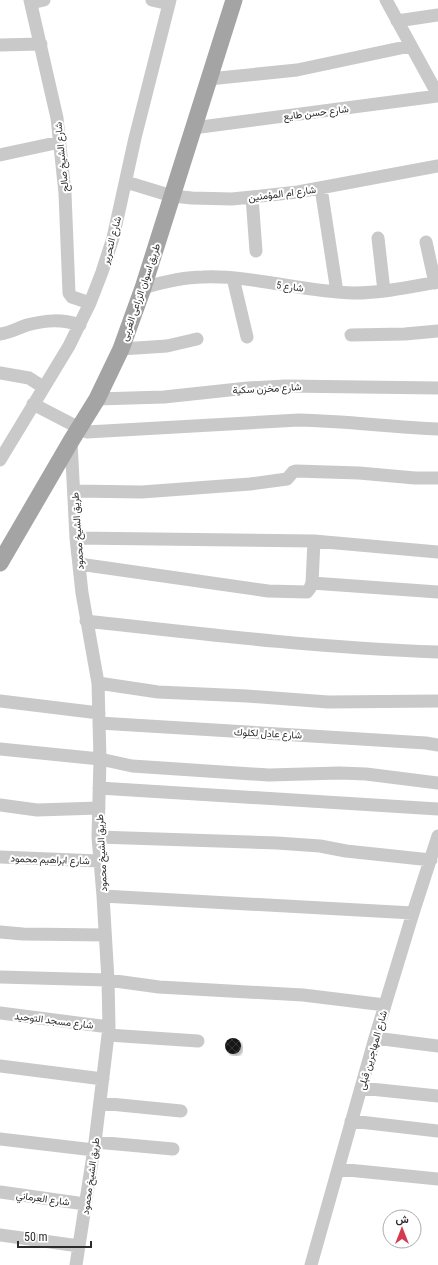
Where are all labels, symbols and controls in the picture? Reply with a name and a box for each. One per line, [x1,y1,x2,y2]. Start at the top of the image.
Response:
street label: شارع حسن طايع [283,103,350,123]
street label: شارع الشيخ صالح [52,121,72,192]
street label: شارع ام المؤمنين [248,184,317,204]
street label: شارع التحرير [100,215,124,267]
street label: طريق اسوان الزراعى الغربى [119,242,163,343]
street label: شارع 5 [276,279,304,295]
street label: شارع مخزن سكية [232,381,302,397]
street label: طريق الشيخ محمود [69,491,87,570]
street label: شارع عادل لكلوك [234,726,302,742]
street label: طريق الشيخ محمود [94,813,110,892]
street label: شارع ابراهيم محمود [10,853,90,867]
street label: شارع المهاجرين قبلى [356,1009,390,1091]
street label: شارع مسجد التوحيد [14,1010,94,1032]
street label: طريق الشيخ محمود [80,1136,102,1215]
street label: شارع العرماني [15,1189,70,1211]
north arrow [382,1209,422,1249]
text: ش [395,1213,409,1226]
scale bar [18,1223,91,1249]
text: 50 m [24,1230,48,1244]

